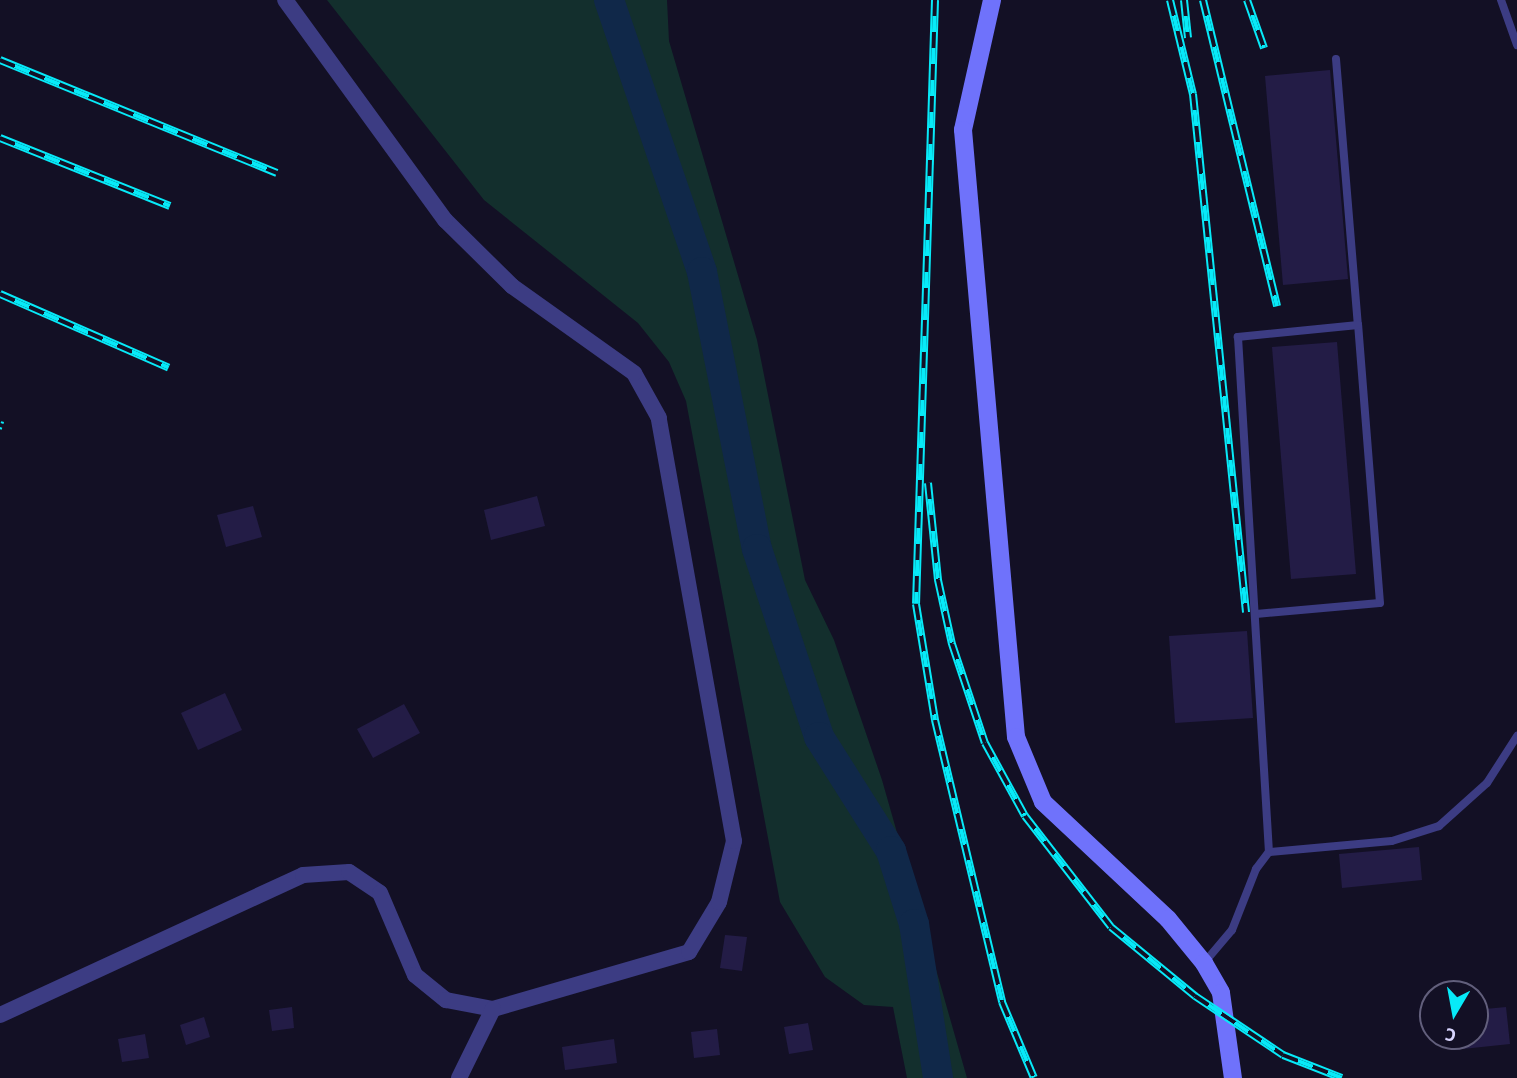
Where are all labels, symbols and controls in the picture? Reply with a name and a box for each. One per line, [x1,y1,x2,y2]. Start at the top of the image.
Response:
north arrow [1419,980,1489,1050]
text: С [1444,1024,1457,1044]

